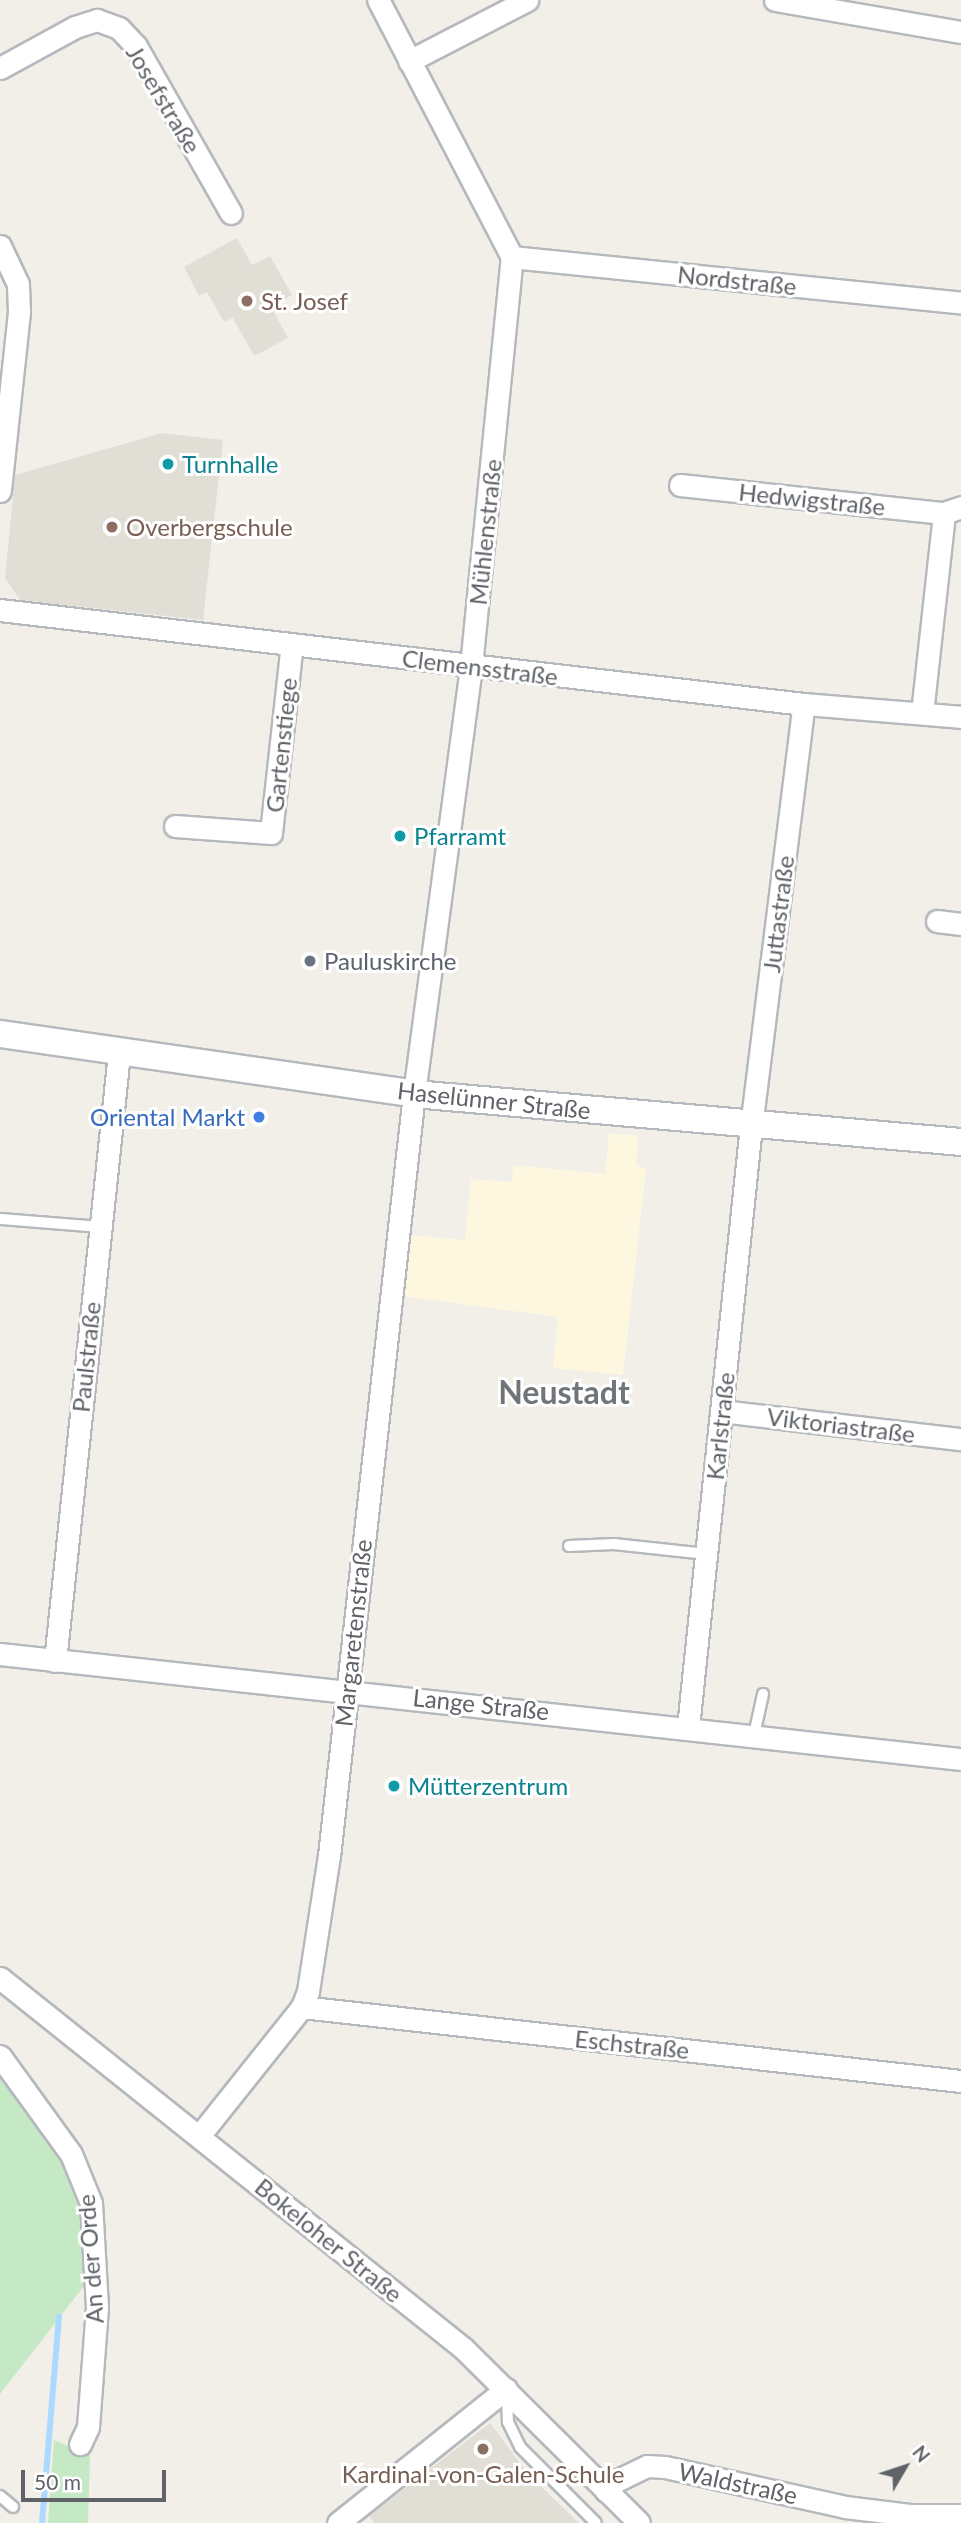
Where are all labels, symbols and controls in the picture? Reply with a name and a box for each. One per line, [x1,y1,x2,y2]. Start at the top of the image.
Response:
street label: Josefstraße [121,40,207,158]
street label: Nordstraße [676,259,798,301]
place label: St. Josef [261,287,349,315]
marker: St. Josef [239,293,255,309]
place label: Turnhalle [182,450,278,478]
marker: Turnhalle [160,456,176,472]
street label: Mühlenstraße [463,458,507,606]
street label: Hedwigstraße [737,477,887,521]
place label: Overbergschule [126,513,293,541]
marker: Overbergschule [104,519,120,535]
street label: Clemensstraße [401,643,559,691]
street label: Gartenstiege [260,676,302,814]
place label: Pfarramt [414,822,506,850]
marker: Pfarramt [392,828,408,844]
street label: Juttastraße [757,854,799,974]
place label: Pauluskirche [324,947,456,975]
marker: Pauluskirche [302,953,318,969]
street label: Haselünner Straße [396,1076,592,1124]
place label: Oriental Markt [90,1103,245,1131]
marker: Oriental Markt [251,1109,267,1125]
street label: Paulstraße [66,1300,106,1414]
street label: Karlstraße [700,1371,740,1481]
district label: Neustadt [498,1373,630,1411]
street label: Viktoriastraße [765,1402,917,1448]
street label: Margaretenstraße [329,1538,377,1728]
street label: Lange Straße [411,1683,551,1725]
place label: Mütterzentrum [408,1772,568,1800]
marker: Mütterzentrum [386,1778,402,1794]
street label: Eschstraße [573,2024,691,2064]
street label: Bokeloher Straße [249,2172,409,2308]
street label: An der Orde [71,2193,109,2325]
north arrow [870,2432,940,2502]
marker: Kardinal-von-Galen-Schule [475,2441,491,2457]
text: N [908,2441,935,2466]
scale bar [24,2456,170,2500]
street label: Waldstraße [676,2456,800,2510]
place label: Kardinal-von-Galen-Schule [342,2460,624,2488]
text: 50 m [34,2469,81,2494]

